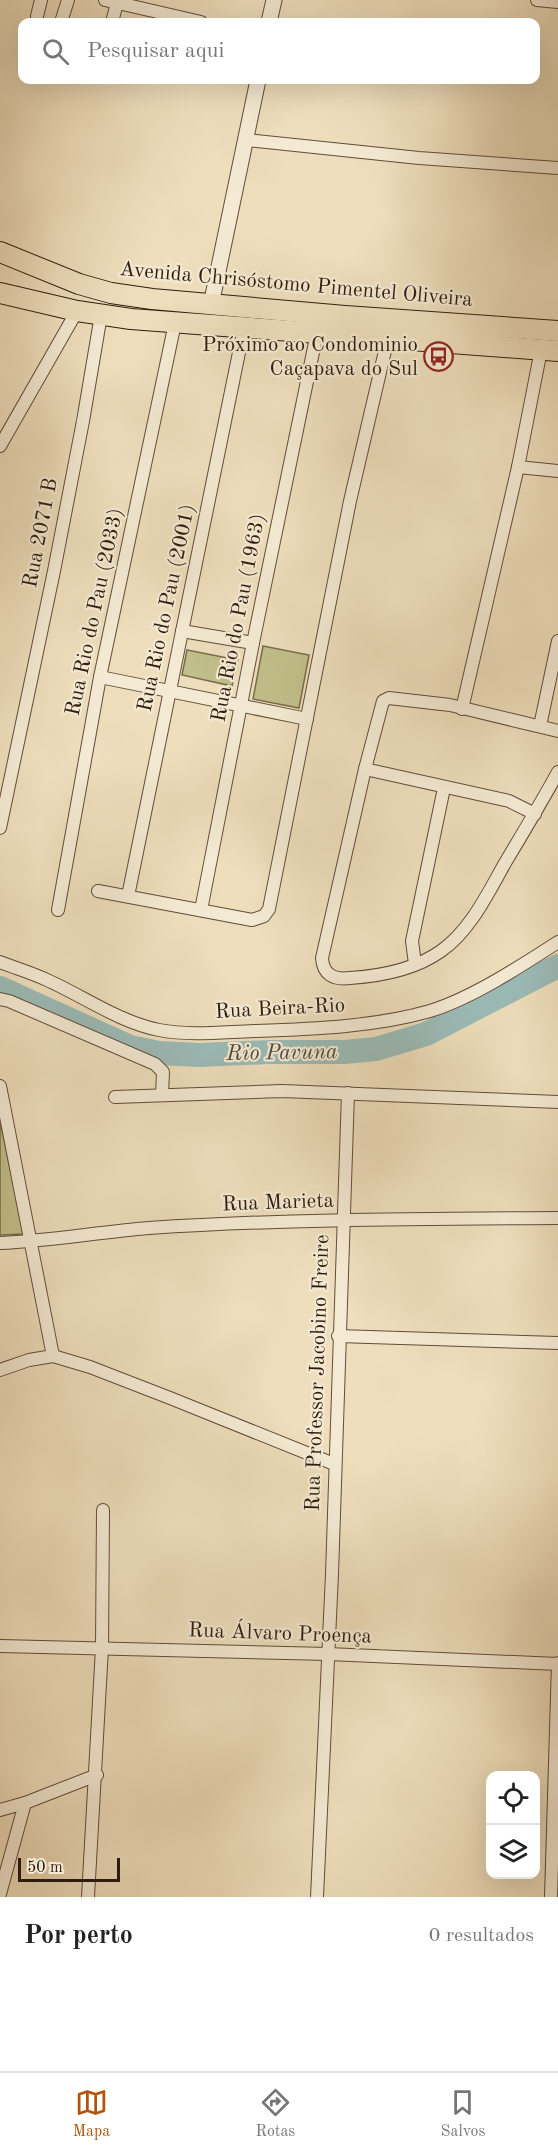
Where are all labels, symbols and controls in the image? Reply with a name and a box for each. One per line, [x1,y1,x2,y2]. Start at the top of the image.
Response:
search box [18,18,540,84]
icon: search [39,35,72,68]
text: Pesquisar aqui [87,40,224,62]
street label: Avenida Chrisóstomo Pimentel Oliveira [118,259,474,311]
place label: Próximo ao Condominio Caçapava do Sul [202,335,418,380]
bus stop icon: Próximo ao Condominio Caçapava do Sul [423,341,455,373]
street label: Rua 2071 B [20,476,62,590]
street label: Rua Rio do Pau (2001) [135,502,199,714]
street label: Rua Rio do Pau (2033) [63,506,127,718]
street label: Rua Rio do Pau (1963) [208,512,270,724]
street label: Rua Beira-Rio [214,995,346,1023]
water label: Rio Pavuna [225,1041,338,1065]
street label: Rua Marieta [222,1191,334,1215]
street label: Rua Professor Jacobino Freire [303,1234,333,1512]
street label: Rua Álvaro Proença [188,1616,372,1648]
map controls [486,1771,540,1879]
button: locate [486,1771,540,1825]
button: layers [486,1825,540,1879]
scale bar [18,1855,120,1882]
text: 50 m [27,1860,63,1876]
text: Por perto [24,1923,133,1949]
text: 0 resultados [429,1926,534,1946]
tab: Mapa [73,2086,110,2142]
tab: Rotas [255,2086,295,2142]
tab: Salvos [441,2086,485,2142]

